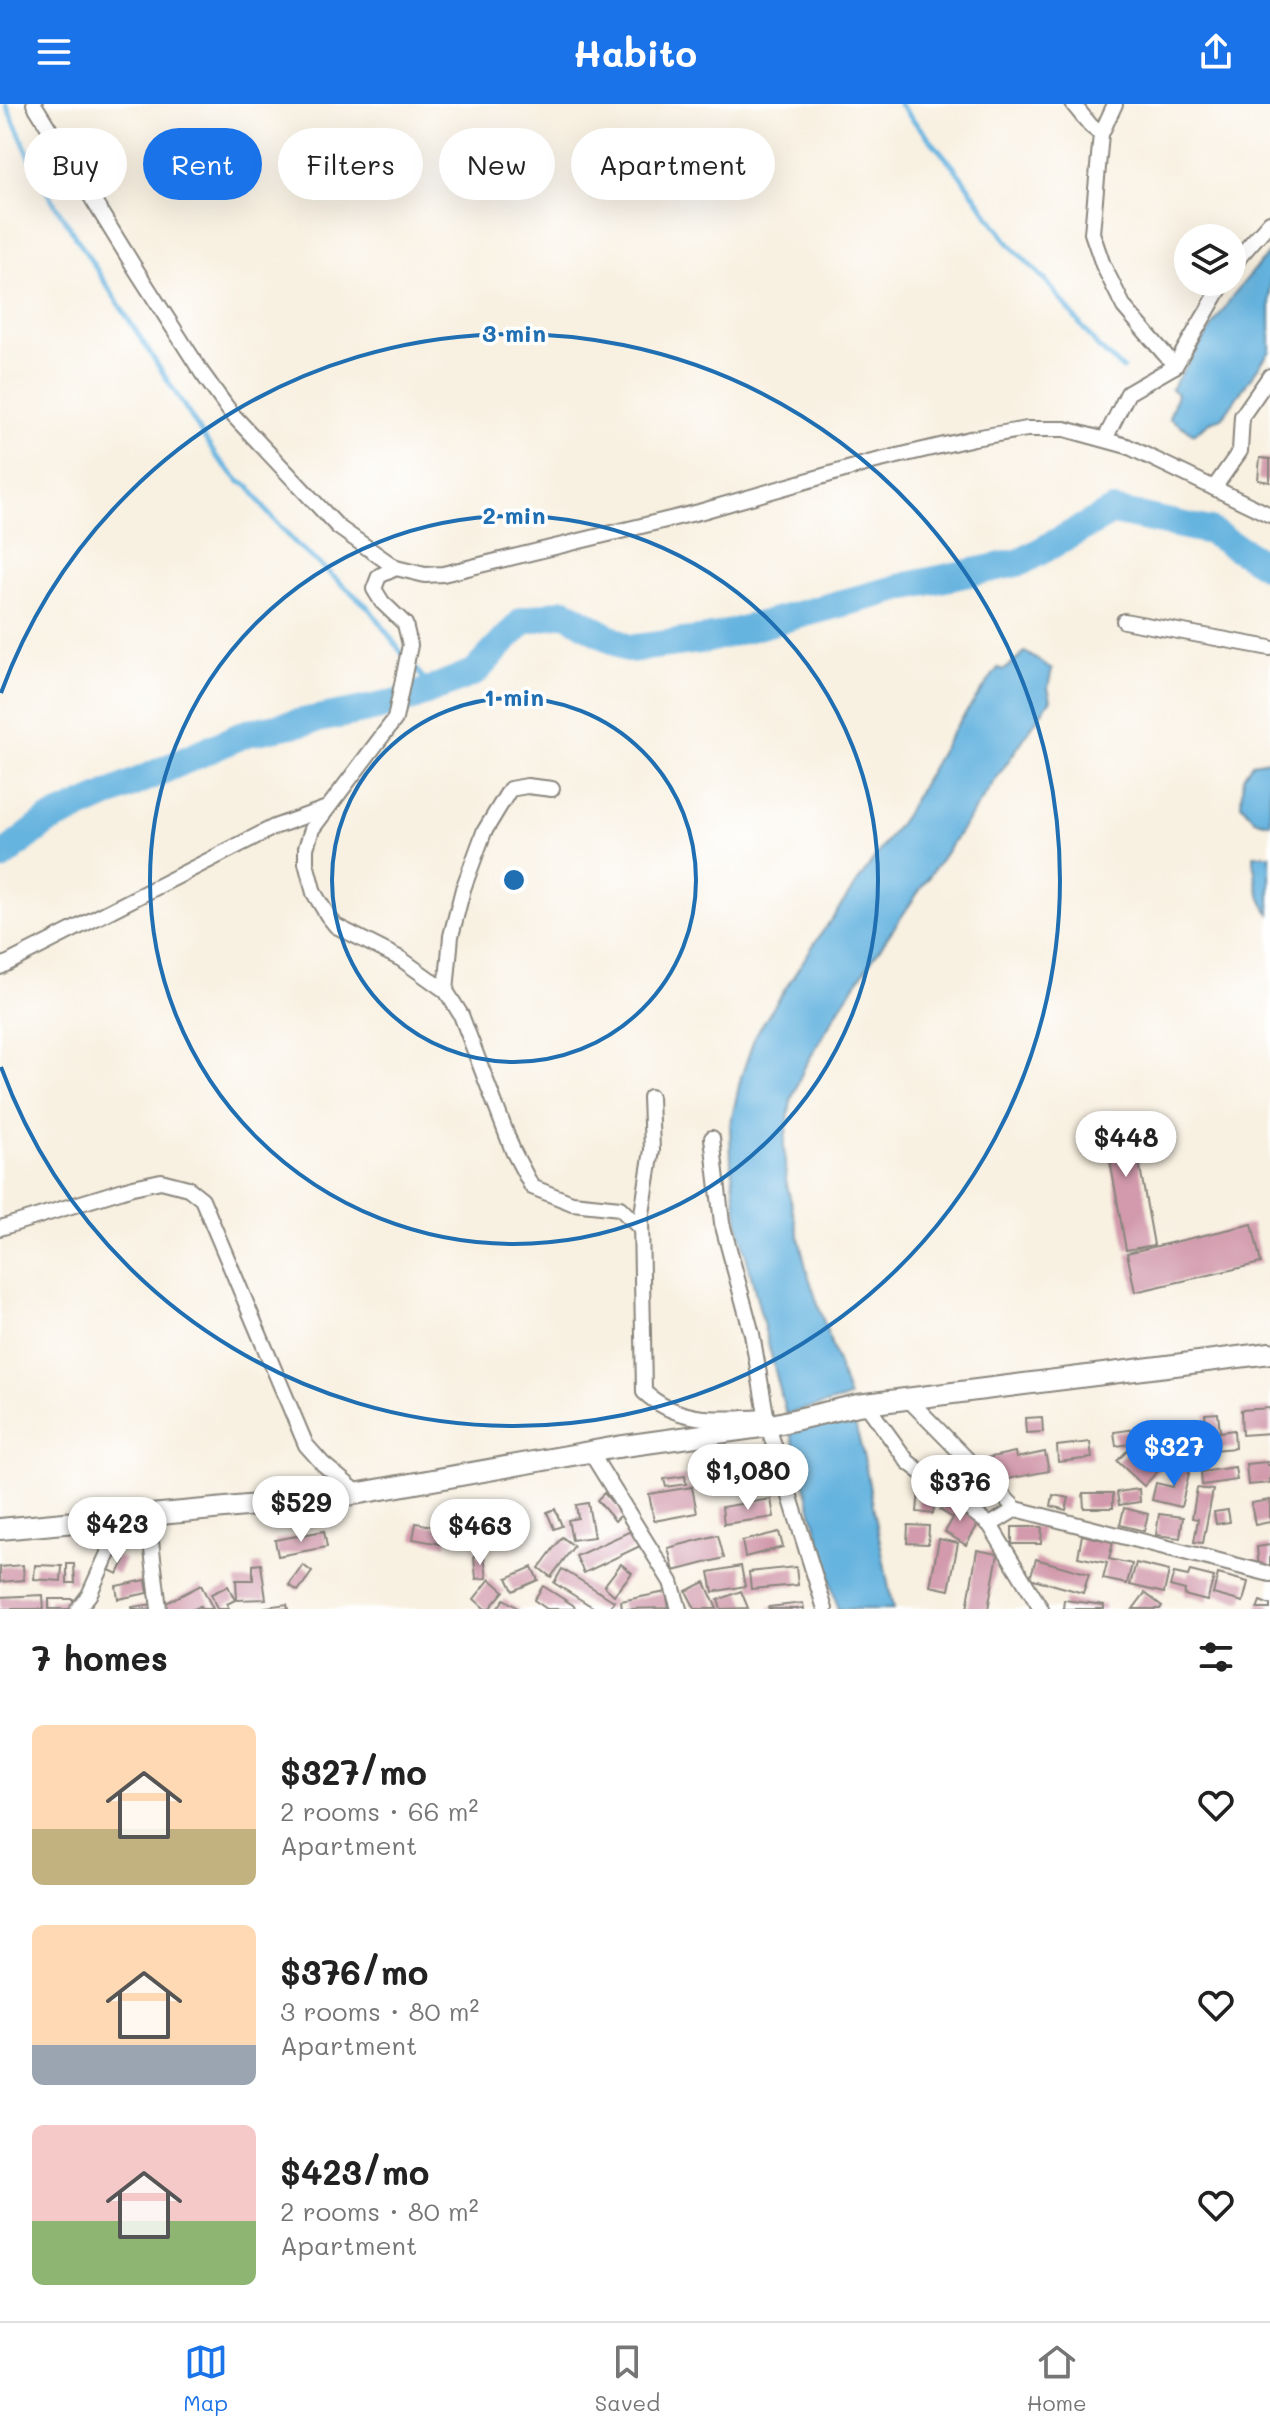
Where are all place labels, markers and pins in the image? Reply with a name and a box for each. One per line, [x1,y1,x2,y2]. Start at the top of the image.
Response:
centre of rings [500,866,528,894]
pin: $448 [1079,1111,1173,1179]
pin: $327 [1127,1420,1221,1488]
pin: $1,080 [683,1444,813,1512]
pin: $376 [913,1455,1007,1523]
pin: $529 [254,1476,348,1544]
pin: $423 [70,1497,164,1565]
pin: $463 [433,1499,527,1567]

